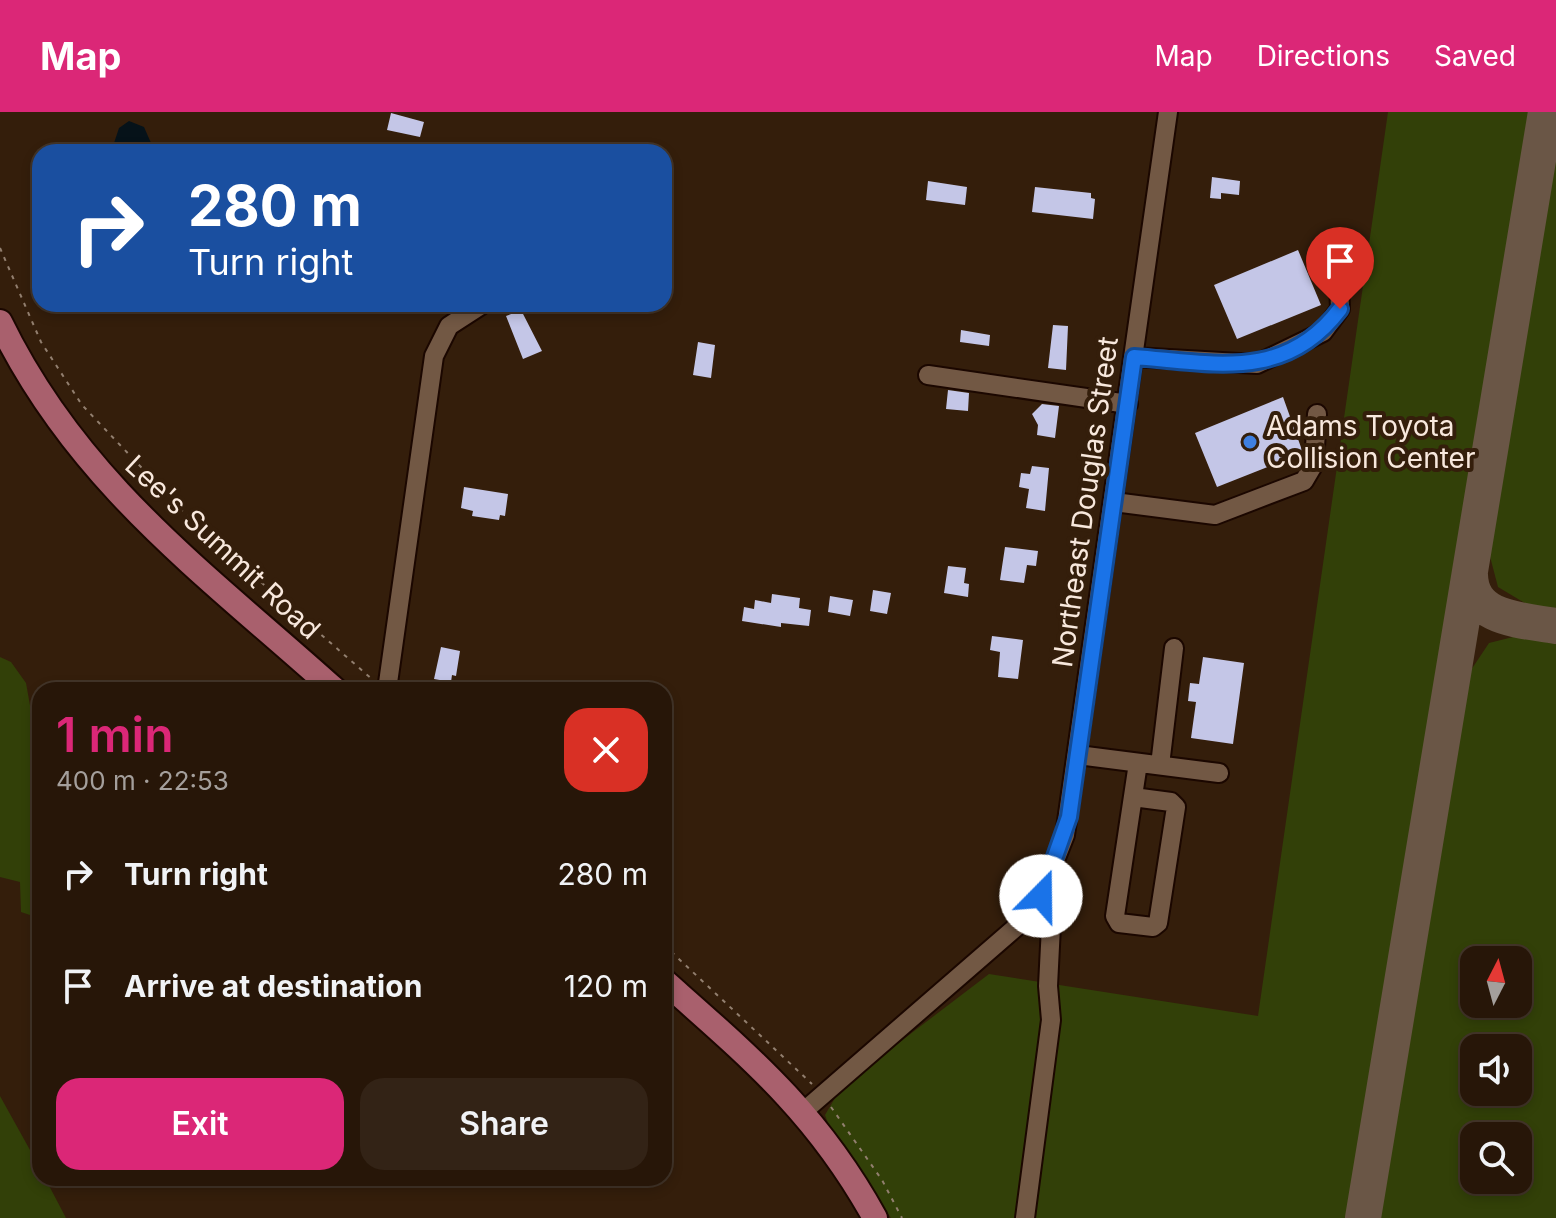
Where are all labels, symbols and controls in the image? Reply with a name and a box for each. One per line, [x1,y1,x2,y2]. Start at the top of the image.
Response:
text: Map [40,33,121,79]
text: Map [1154,39,1213,73]
text: Directions [1257,39,1390,73]
text: Saved [1434,39,1516,73]
text: 280 m [188,172,362,240]
icon: right [56,176,160,280]
pin [1306,227,1374,309]
icon: arrive [1318,239,1362,283]
text: Turn right [188,240,353,284]
street label: Northeast Douglas Street [1045,334,1125,670]
place label: Adams Toyota Collision Center [1266,409,1475,475]
marker: Adams Toyota Collision Center [1241,433,1259,451]
street label: Lee's Summit Road [119,448,327,646]
text: 1 min [56,705,174,764]
button: close [564,708,648,792]
text: 400 m · 22:53 [56,765,229,796]
icon: right [56,852,100,896]
position arrow [999,854,1083,938]
text: Turn right [124,856,268,892]
text: 280 m [558,856,648,892]
north arrow [1460,946,1532,1018]
map controls [1460,946,1532,1194]
icon: arrive [56,964,100,1008]
text: Arrive at destination [124,968,422,1004]
text: 120 m [564,968,648,1004]
button: sound [1460,1034,1532,1106]
button: Exit [56,1078,344,1170]
button: Share [360,1078,648,1170]
button: search [1460,1122,1532,1194]

